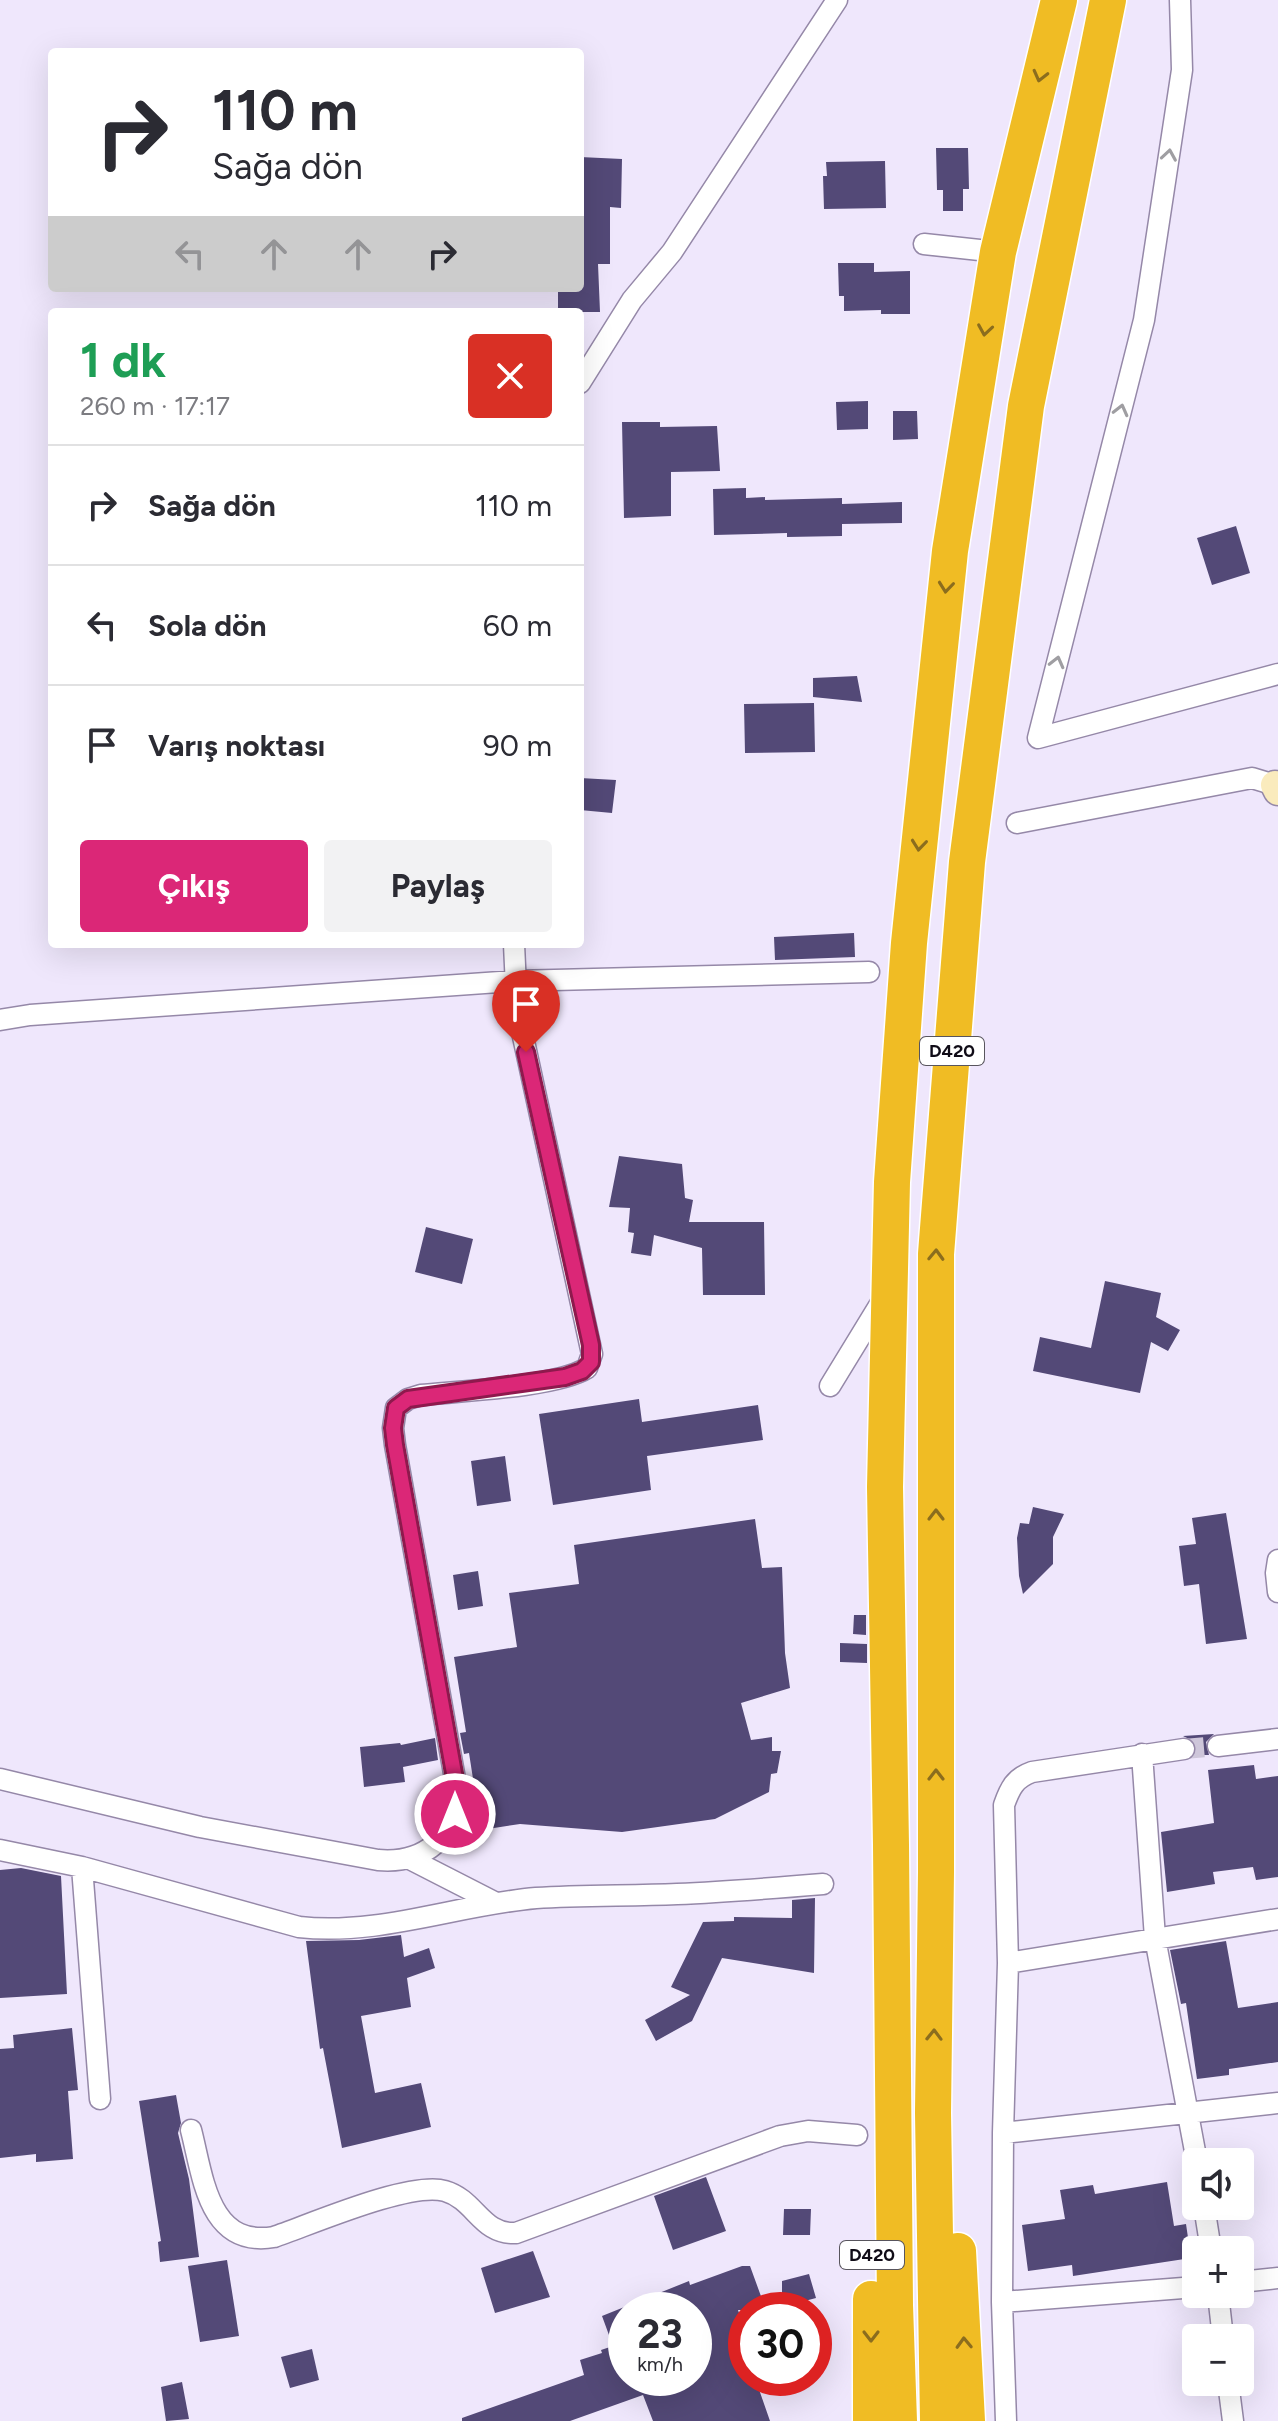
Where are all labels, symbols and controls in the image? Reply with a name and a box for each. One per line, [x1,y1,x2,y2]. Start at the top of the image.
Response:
one-way arrow [1033,68,1050,82]
text: 110 m [212,77,358,144]
icon: right [80,80,184,184]
text: Sağa dön [212,145,363,188]
one-way arrow [1160,148,1177,162]
icon: left [168,232,212,276]
icon: ahead [252,232,296,276]
icon: ahead [336,232,380,276]
icon: right [420,232,464,276]
one-way arrow [978,323,995,336]
text: 1 dk [80,331,166,389]
button: close [468,334,552,418]
text: 260 m · 17:17 [80,390,230,422]
one-way arrow [1111,404,1128,417]
icon: right [80,483,124,527]
text: Sağa dön [148,487,276,524]
text: 110 m [475,487,552,524]
one-way arrow [938,581,955,594]
icon: left [80,603,124,647]
text: Sola dön [148,607,266,644]
text: 60 m [483,607,552,644]
one-way arrow [1047,656,1064,669]
icon: arrive [80,723,124,767]
text: Varış noktası [148,727,325,764]
text: 90 m [483,727,552,764]
one-way arrow [910,839,927,852]
button: Çıkış [80,840,308,932]
button: Paylaş [324,840,552,932]
pin [492,970,560,1052]
icon: arrive [504,982,548,1026]
road number: D420 [920,1037,984,1065]
one-way arrow [928,1248,945,1261]
one-way arrow [927,1508,945,1521]
one-way arrow [927,1768,945,1781]
position arrow [413,1772,497,1856]
one-way arrow [925,2028,943,2041]
map controls [1182,2148,1254,2396]
button: sound [1182,2148,1254,2220]
button: + [1182,2236,1254,2308]
road number: D420 [840,2241,904,2269]
speed limit sign: 30 [728,2292,832,2396]
text: 23 [637,2310,683,2358]
button: − [1182,2324,1254,2396]
one-way arrow [862,2330,880,2343]
one-way arrow [955,2336,972,2349]
text: km/h [637,2352,683,2376]

